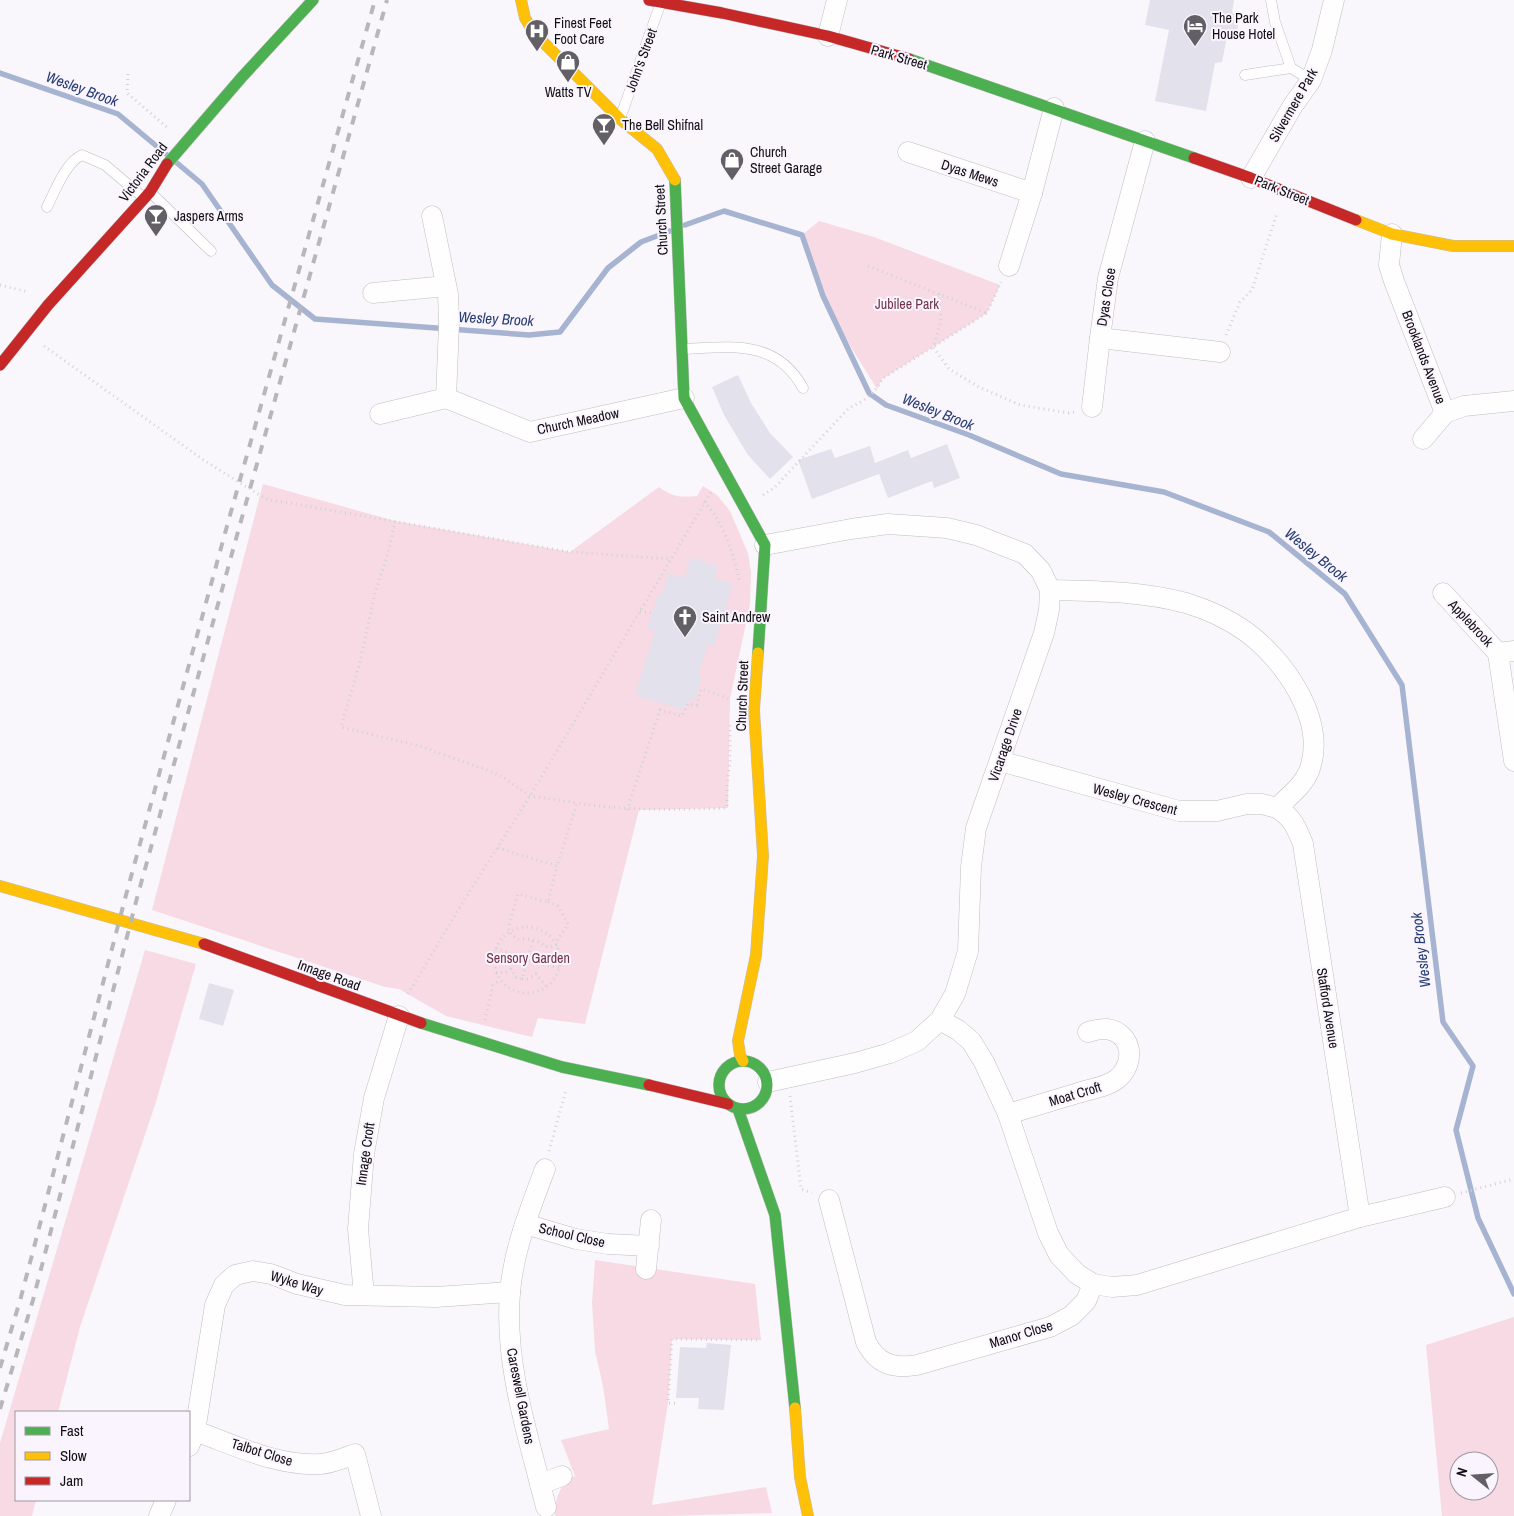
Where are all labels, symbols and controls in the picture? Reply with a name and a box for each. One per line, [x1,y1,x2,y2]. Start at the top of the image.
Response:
place label: The Park House Hotel [1212,9,1275,43]
hotel icon: The Park House Hotel [1182,13,1208,47]
place label: Finest Feet Foot Care [554,14,612,48]
hospital icon: Finest Feet Foot Care [524,18,550,52]
street label: John's Street [621,26,661,94]
street label: Park Street [869,40,929,74]
shop icon: Watts TV [555,49,581,83]
street label: Silvermere Park [1265,65,1321,145]
water label: Wesley Brook [43,66,122,112]
place label: Watts TV [545,83,592,101]
bar icon: The Bell Shifnal [591,112,617,146]
place label: The Bell Shifnal [622,116,703,134]
street label: Victoria Road [115,139,171,205]
place label: Church Street Garage [750,143,822,177]
shop icon: Church Street Garage [719,147,745,181]
street label: Dyas Mews [939,155,1001,191]
street label: Park Street [1252,171,1312,209]
street label: Church Street [650,184,672,256]
bar icon: Jaspers Arms [143,203,169,237]
place label: Jaspers Arms [174,207,244,225]
street label: Dyas Close [1093,267,1119,327]
park label: Jubilee Park [875,295,939,313]
water label: Wesley Brook [458,306,535,331]
street label: Brooklands Avenue [1398,308,1450,406]
water label: Wesley Brook [899,388,978,436]
street label: Church Meadow [535,403,621,438]
water label: Wesley Brook [1280,523,1353,587]
street label: Applebrook [1444,595,1498,651]
church icon: Saint Andrew [672,604,698,638]
place label: Saint Andrew [702,608,771,626]
street label: Church Street [732,660,752,732]
street label: Vicarage Drive [984,706,1026,784]
street label: Wesley Crescent [1091,779,1179,819]
water label: Wesley Brook [1405,910,1436,989]
park label: Sensory Garden [486,949,570,967]
street label: Innage Road [295,955,363,995]
street label: Stafford Avenue [1313,966,1343,1050]
street label: Moat Croft [1047,1078,1103,1110]
street label: Innage Croft [352,1121,378,1187]
street label: School Close [537,1219,607,1251]
street label: Wyke Way [268,1266,326,1300]
street label: Manor Close [987,1316,1055,1352]
street label: Careswell Gardens [503,1346,539,1446]
legend [15,1411,190,1501]
text: Fast [60,1420,84,1441]
street label: Talbot Close [229,1434,295,1470]
text: Slow [60,1445,87,1466]
north arrow [1449,1451,1499,1501]
text: N [1452,1466,1471,1479]
text: Jam [60,1470,83,1491]

